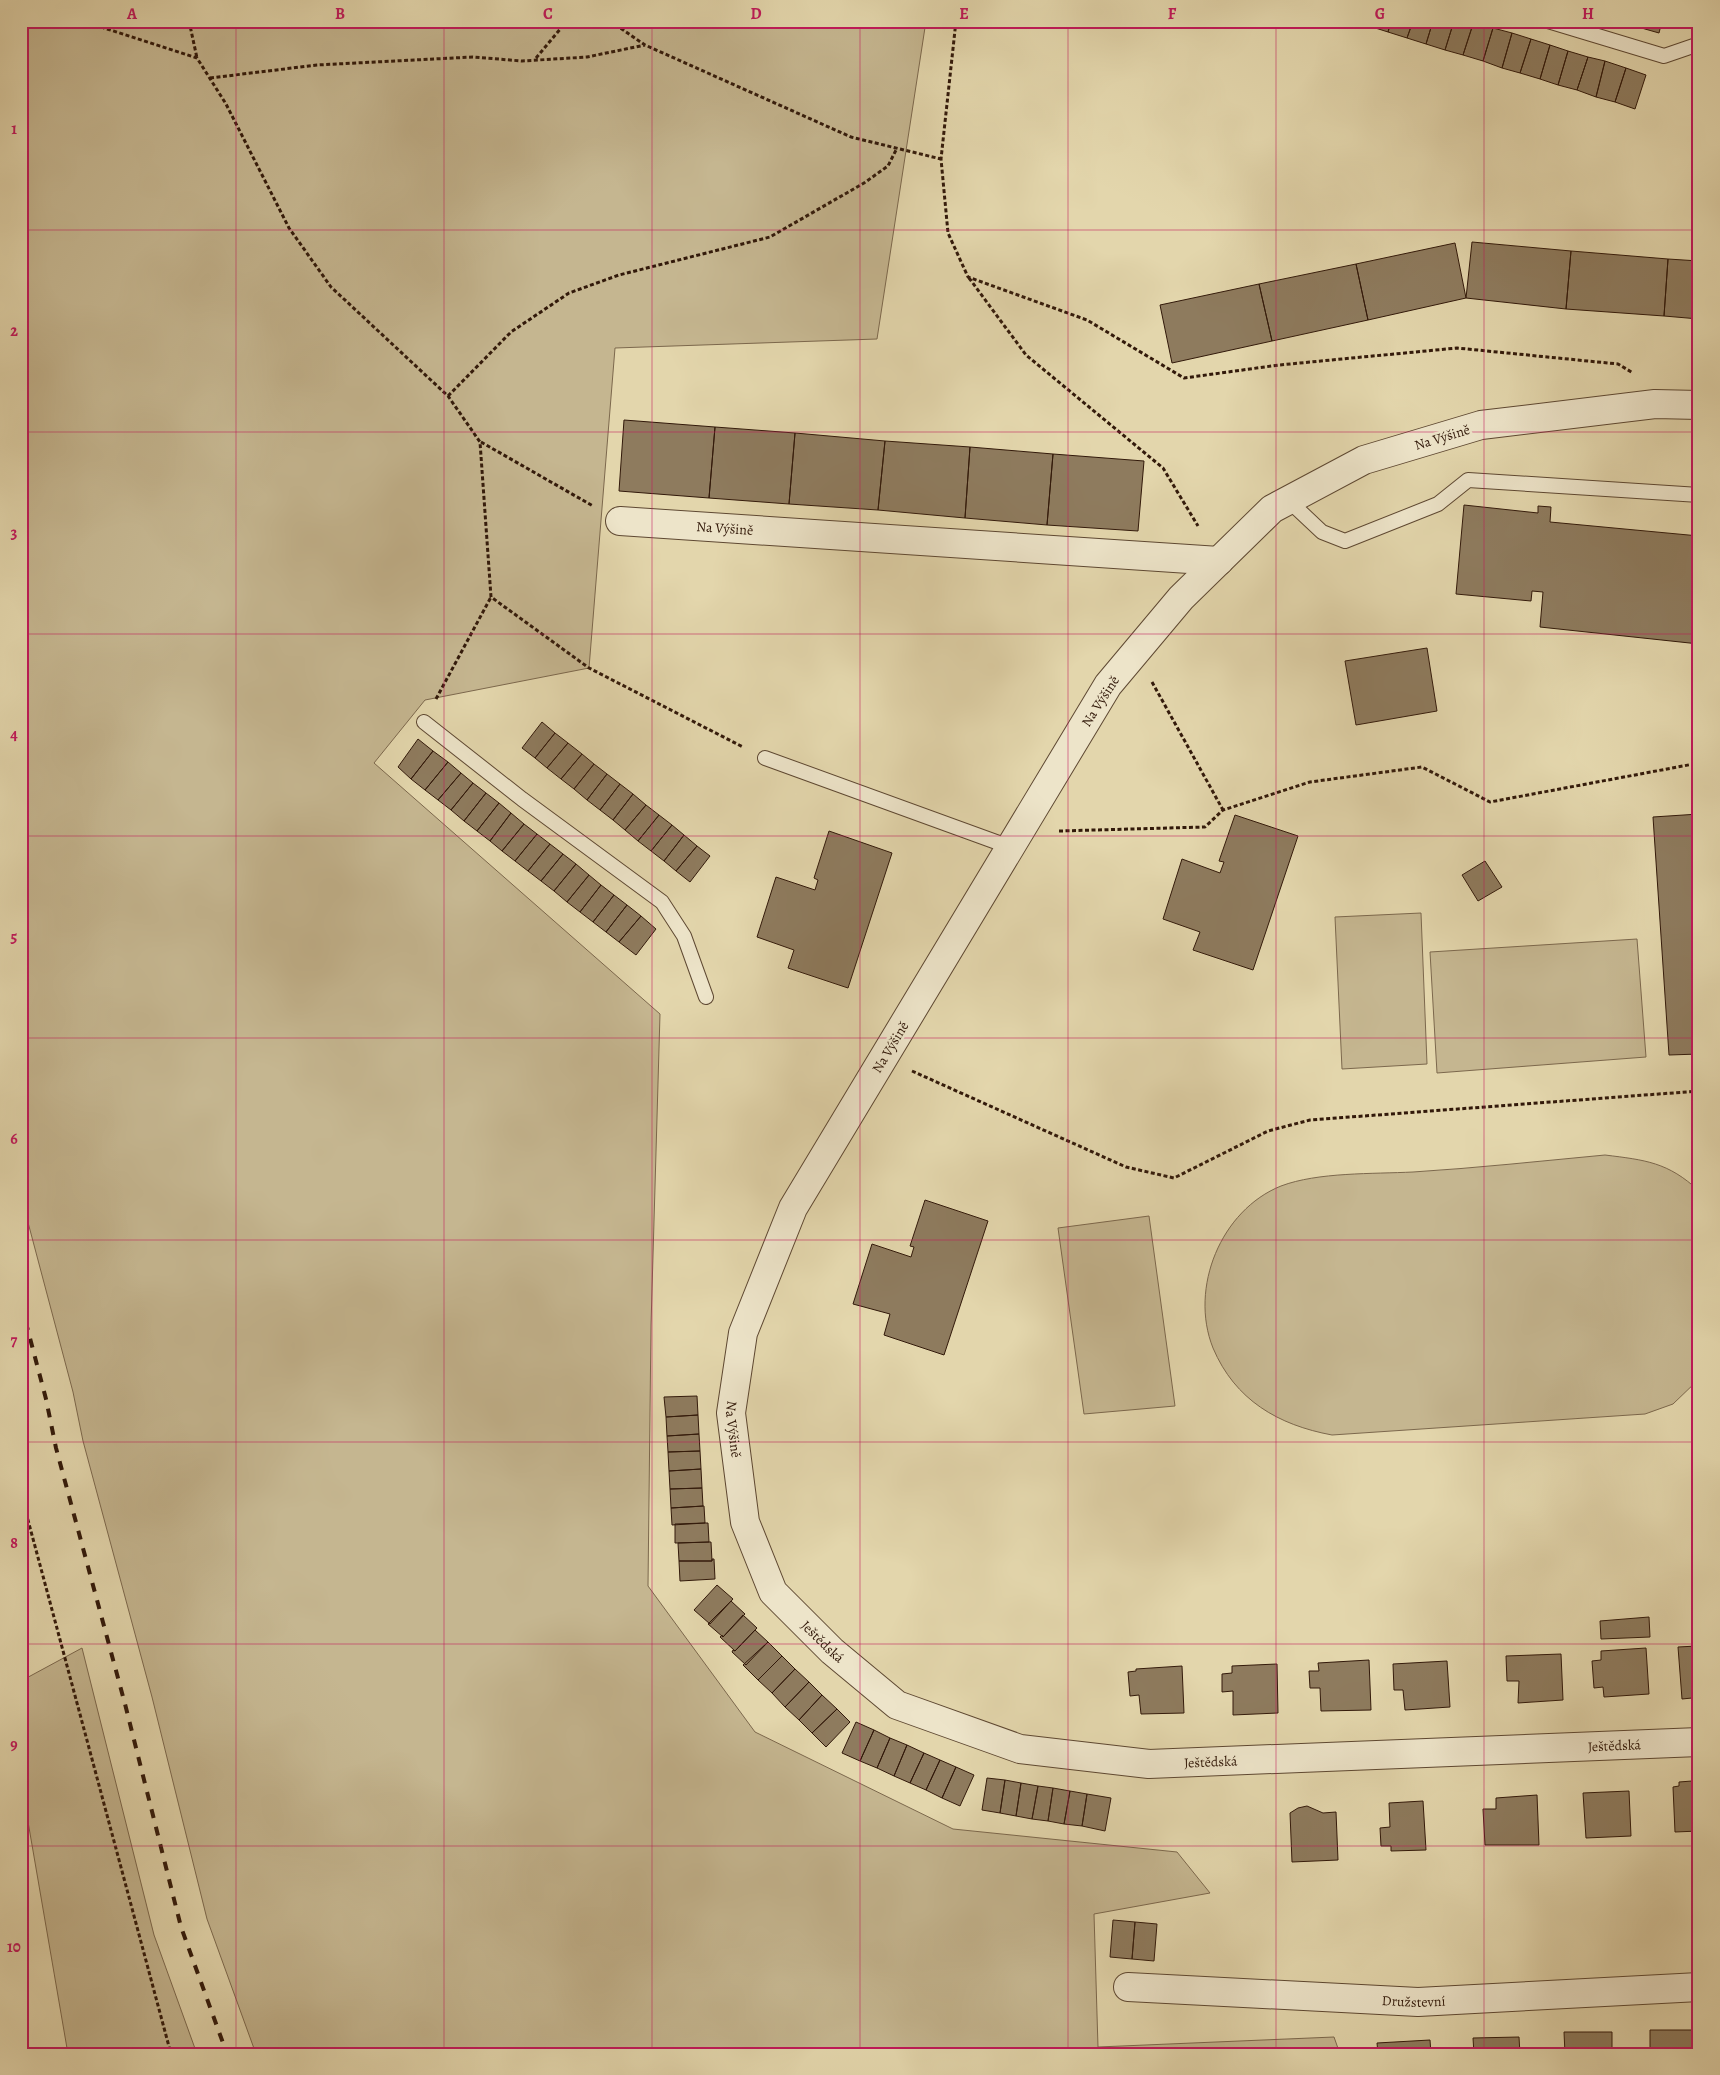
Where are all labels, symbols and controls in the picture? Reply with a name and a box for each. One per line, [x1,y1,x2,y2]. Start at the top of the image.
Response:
text: A [126,3,138,25]
text: B [335,3,345,25]
text: C [543,3,553,25]
text: D [750,3,762,25]
text: E [959,3,969,25]
text: F [1168,3,1177,25]
text: G [1375,3,1385,25]
text: H [1582,3,1594,25]
text: 1 [11,118,17,140]
text: 2 [10,320,18,342]
street label: Na Výšině [1412,420,1472,455]
street label: Na Výšině [696,517,754,540]
text: 3 [11,522,18,544]
street label: Na Výšině [1077,672,1124,730]
text: 4 [10,724,18,746]
text: 5 [11,926,18,948]
street label: Na Výšině [868,1018,913,1077]
text: 6 [10,1128,18,1150]
text: 7 [11,1330,18,1352]
street label: Na Výšině [721,1400,746,1459]
text: 8 [10,1532,18,1554]
street label: Ještědská [797,1616,848,1668]
text: 9 [10,1734,18,1756]
street label: Ještědská [1587,1735,1642,1756]
street label: Ještědská [1184,1751,1238,1773]
text: 10 [7,1936,21,1958]
street label: Družstevní [1381,1991,1446,2012]

